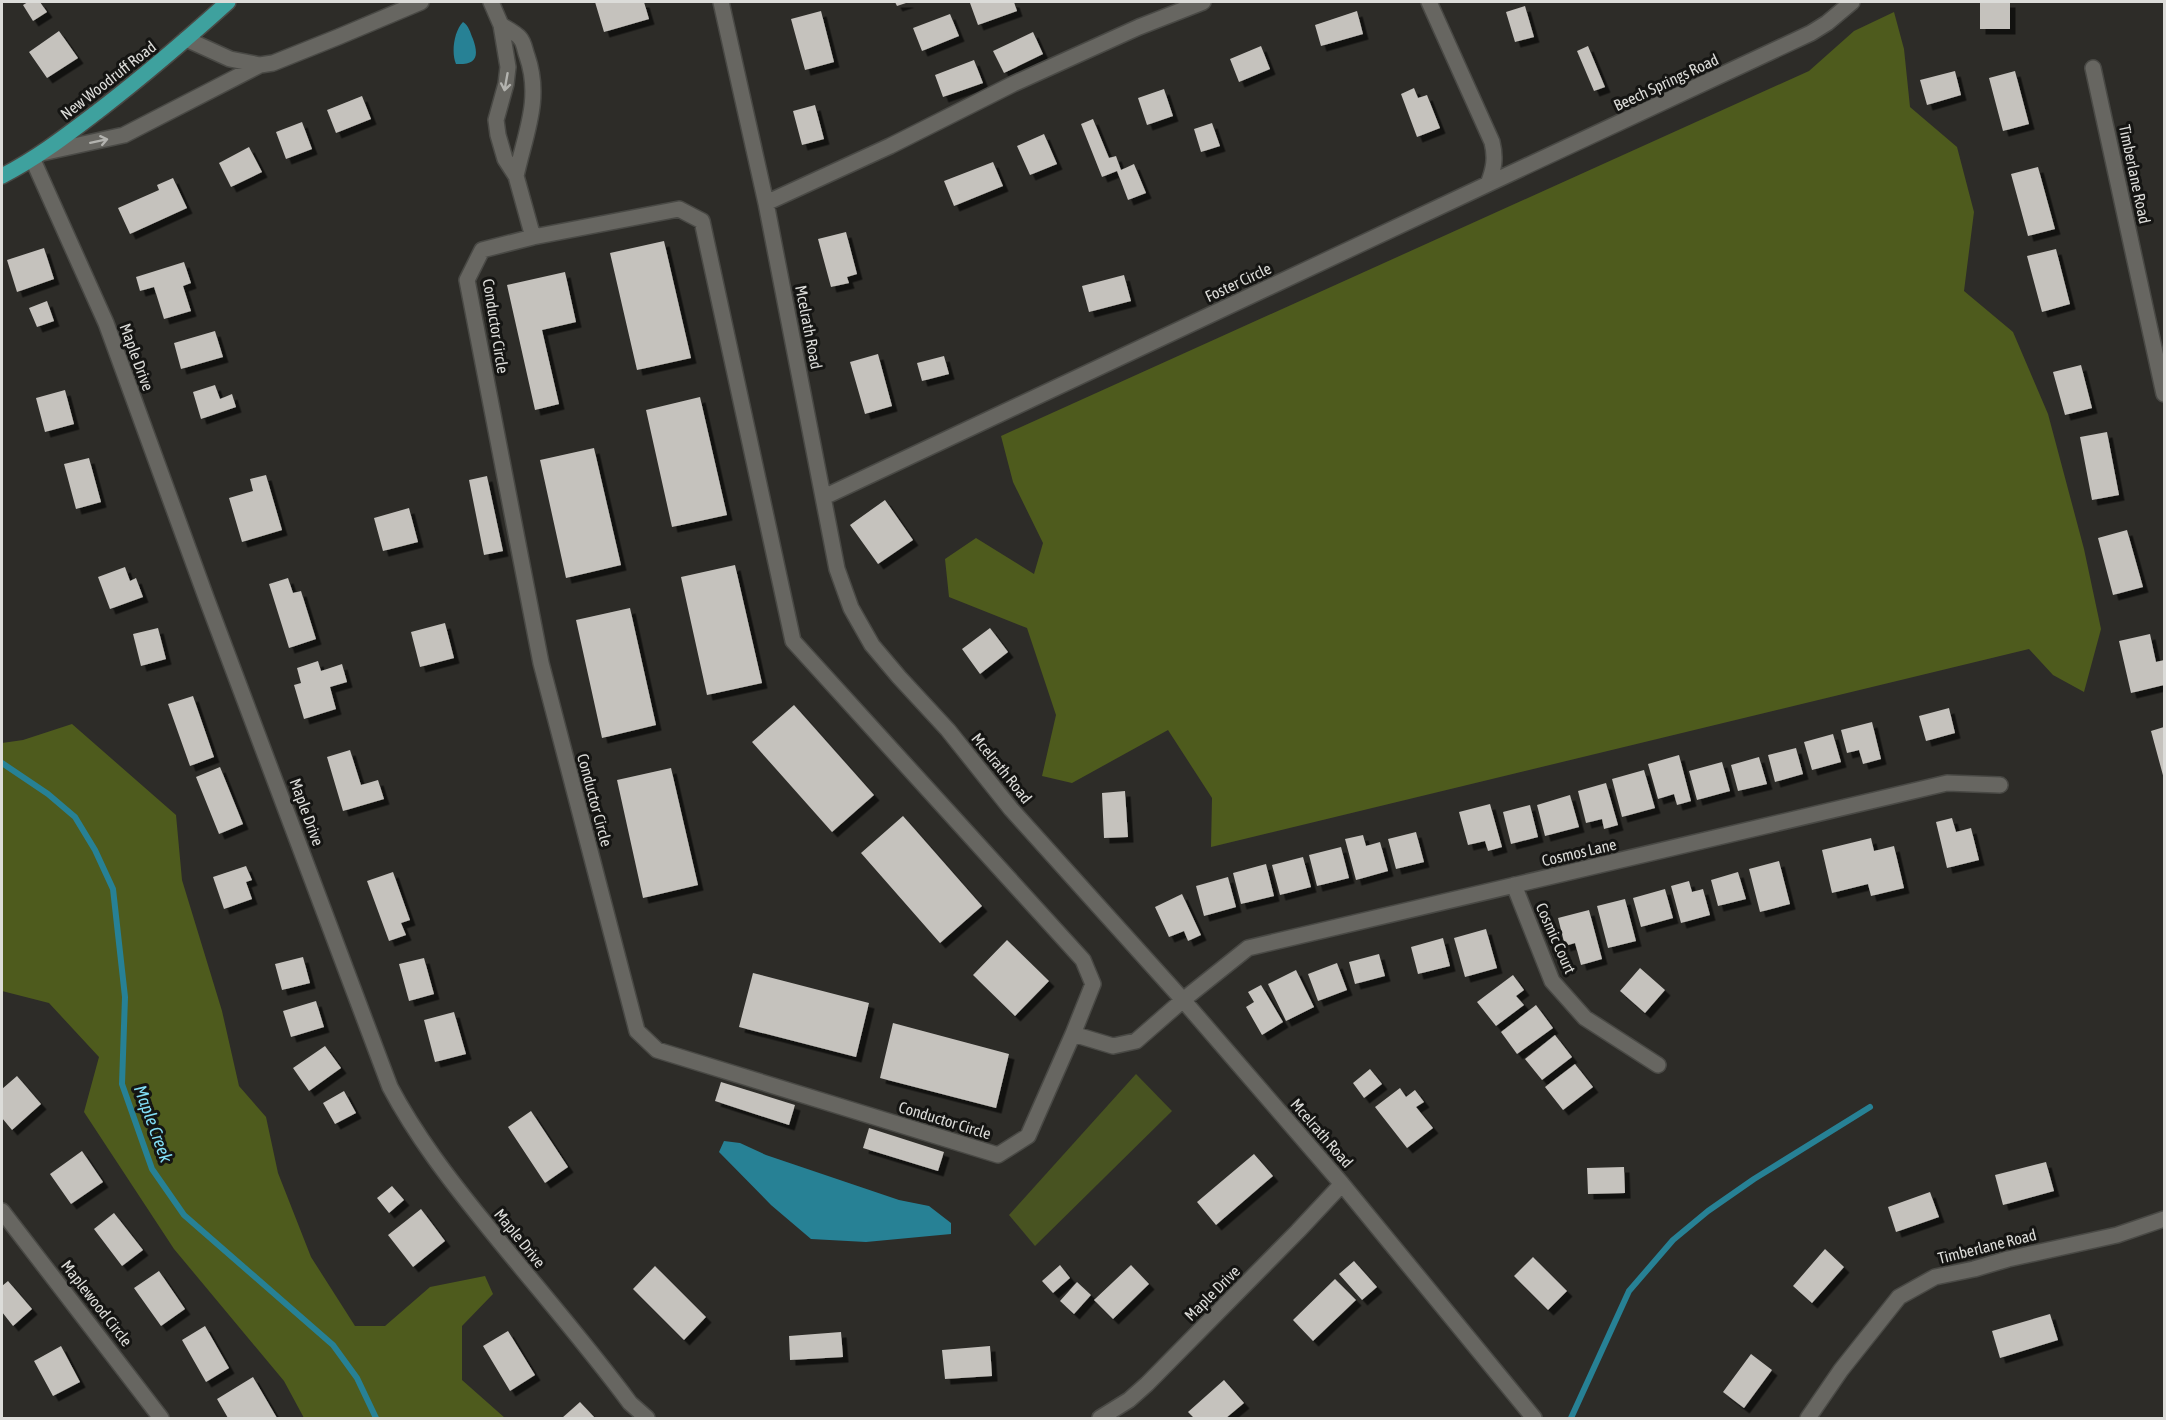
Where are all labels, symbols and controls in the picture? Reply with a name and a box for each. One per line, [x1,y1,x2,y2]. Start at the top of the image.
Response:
street label: New Woodruff Road [57,37,159,123]
street label: Beech Springs Road [1611,50,1722,115]
one-way arrow [500,72,511,91]
street label: Timberlane Road [2116,123,2154,225]
one-way arrow [90,134,109,146]
street label: Foster Circle [1202,259,1274,305]
street label: Conductor Circle [480,277,512,375]
street label: Mcelrath Road [792,284,826,370]
street label: Maple Drive [116,321,157,393]
street label: Mcelrath Road [968,729,1036,807]
street label: Conductor Circle [574,752,616,848]
street label: Maple Drive [286,776,327,848]
street label: Cosmos Lane [1540,835,1618,869]
street label: Cosmic Court [1532,900,1580,976]
water label: Maple Creek [130,1082,178,1166]
street label: Mcelrath Road [1287,1095,1357,1171]
street label: Conductor Circle [897,1097,993,1143]
street label: Maple Drive [490,1205,549,1272]
street label: Timberlane Road [1936,1225,2038,1267]
street label: Maplewood Circle [57,1256,136,1350]
street label: Maple Drive [1181,1262,1244,1325]

